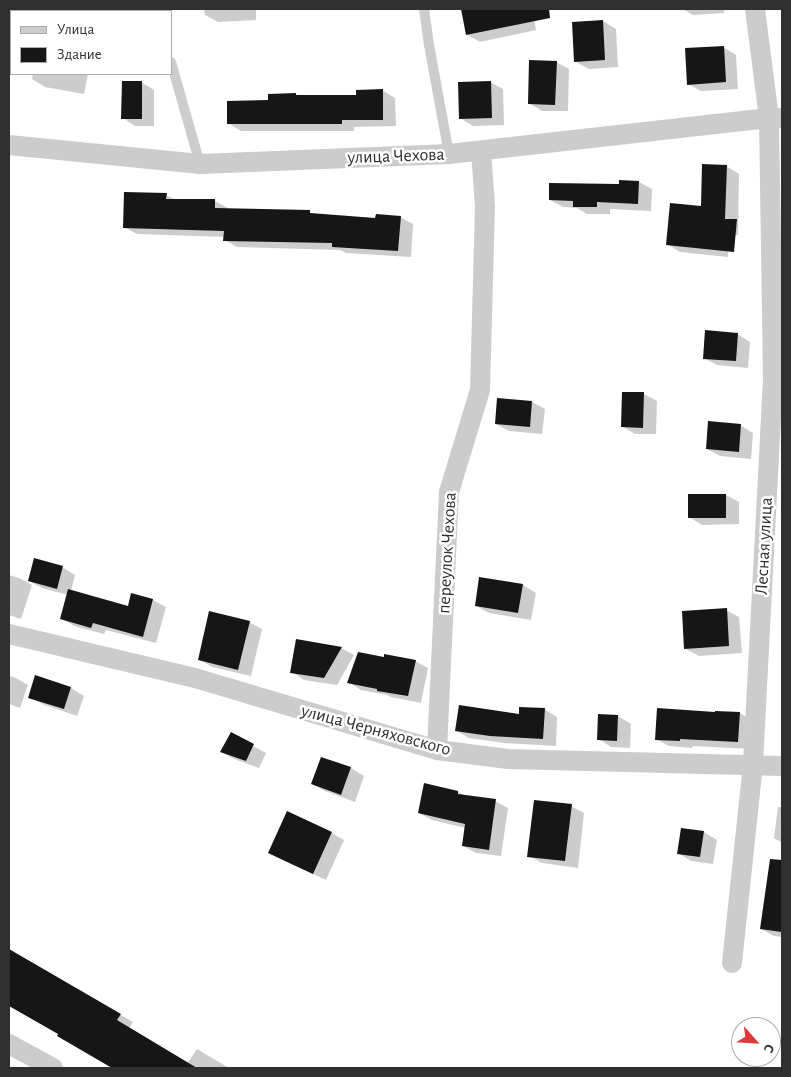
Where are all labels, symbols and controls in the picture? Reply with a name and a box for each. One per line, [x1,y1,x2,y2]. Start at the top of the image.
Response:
legend [10,10,172,75]
text: Улица [57,22,94,37]
text: Здание [57,47,102,62]
street label: улица Чехова [347,144,445,168]
street label: переулок Чехова [433,492,461,614]
street label: Лесная улица [751,497,777,595]
street label: улица Черняховского [299,700,453,760]
north arrow [731,1017,781,1067]
text: С [761,1042,777,1055]

